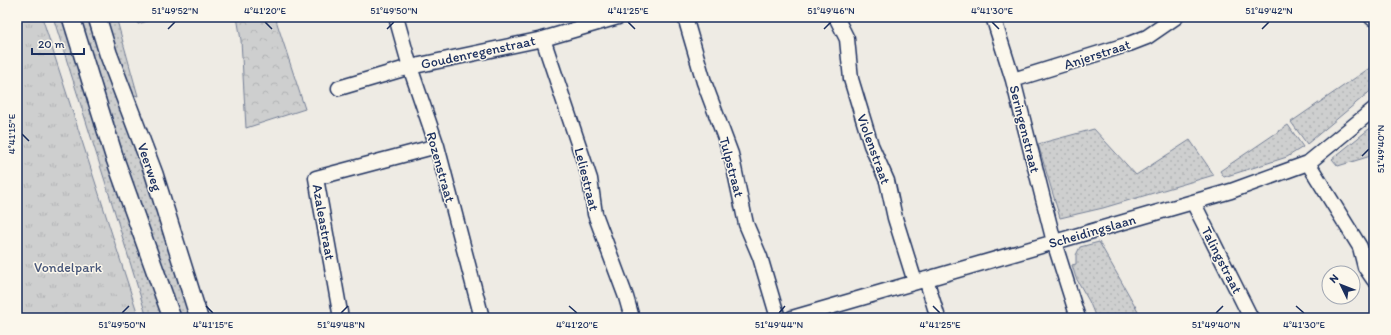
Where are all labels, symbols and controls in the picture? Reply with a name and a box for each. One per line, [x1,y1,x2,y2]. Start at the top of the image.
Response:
text: 51°49'52"N [152,4,199,17]
text: 4°41'20"E [244,4,287,17]
text: 51°49'50"N [370,4,418,17]
text: 4°41'25"E [607,4,649,17]
text: 51°49'46"N [807,4,855,17]
text: 4°41'30"E [971,4,1014,17]
text: 51°49'42"N [1245,4,1293,17]
scale bar [32,30,84,56]
street label: Goudenregenstraat [419,32,537,73]
street label: Anjerstraat [1062,36,1133,73]
text: 20 m [38,37,65,51]
street label: Seringenstraat [1005,84,1044,175]
street label: Violenstraat [853,112,894,187]
text: 4°41'15"E [5,113,18,154]
text: 51°49'40"N [1374,124,1387,173]
street label: Rozenstraat [422,130,459,204]
street label: Tulpstraat [715,135,748,199]
street label: Veerweg [133,141,166,194]
street label: Leliestraat [570,146,603,212]
street label: Azaleastraat [308,183,339,261]
street label: Scheidingslaan [1047,211,1138,252]
street label: Talingstraat [1197,224,1246,296]
park label: Vondelpark [34,259,103,276]
north arrow [1321,265,1361,305]
text: N [1327,271,1341,286]
text: 51°49'50"N [98,318,146,331]
text: 4°41'15"E [193,318,234,331]
text: 51°49'48"N [317,318,365,331]
text: 4°41'20"E [556,318,599,331]
text: 51°49'44"N [755,318,803,331]
text: 4°41'25"E [919,318,961,331]
text: 51°49'40"N [1192,318,1241,331]
text: 4°41'30"E [1283,318,1326,331]

